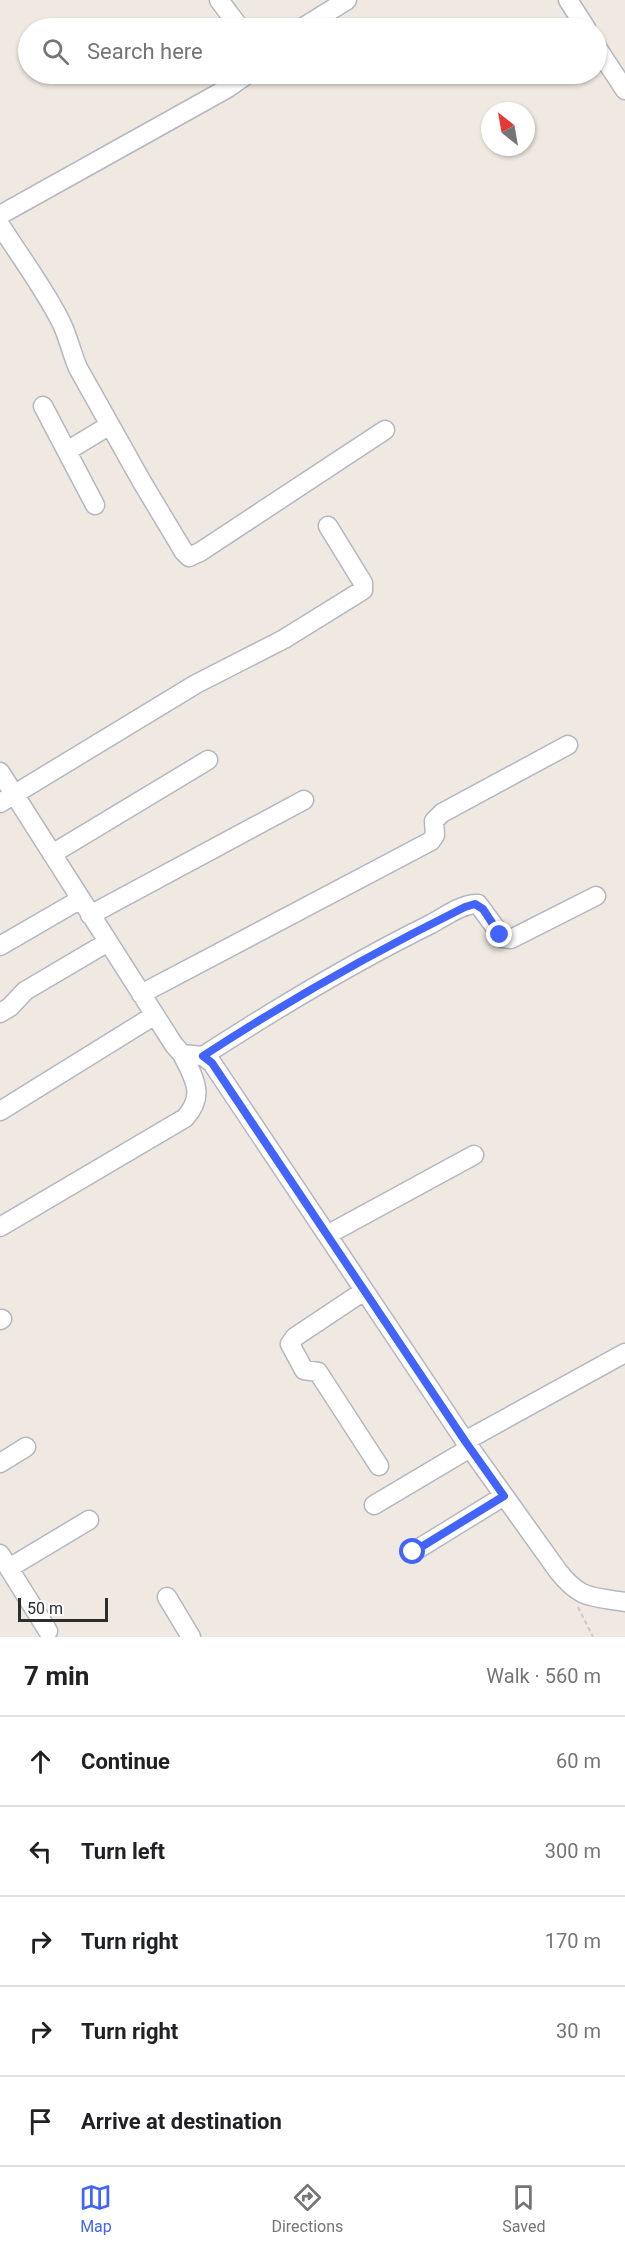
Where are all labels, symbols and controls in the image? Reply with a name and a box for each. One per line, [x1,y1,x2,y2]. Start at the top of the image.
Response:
search box [18,18,607,84]
icon: search [39,35,72,68]
text: Search here [87,39,203,64]
north arrow [481,102,535,156]
route end [486,921,512,947]
route start [399,1538,425,1564]
scale bar [18,1595,108,1622]
text: 50 m [27,1599,63,1618]
text: 7 min [24,1661,89,1691]
text: Walk · 560 m [486,1664,601,1688]
icon: ahead [24,1745,57,1778]
text: Continue [81,1749,170,1774]
text: 60 m [556,1749,601,1773]
icon: left [24,1835,57,1868]
text: Turn left [81,1839,165,1864]
text: 300 m [545,1839,601,1863]
icon: right [24,1925,57,1958]
text: Turn right [81,1929,178,1954]
text: 170 m [545,1929,601,1953]
icon: right [24,2015,57,2048]
text: Turn right [81,2019,178,2044]
text: 30 m [556,2019,601,2043]
icon: arrive [24,2105,57,2138]
text: Arrive at destination [81,2109,282,2134]
tab: Map [79,2181,112,2236]
tab: Directions [271,2181,343,2236]
tab: Saved [502,2181,546,2236]

